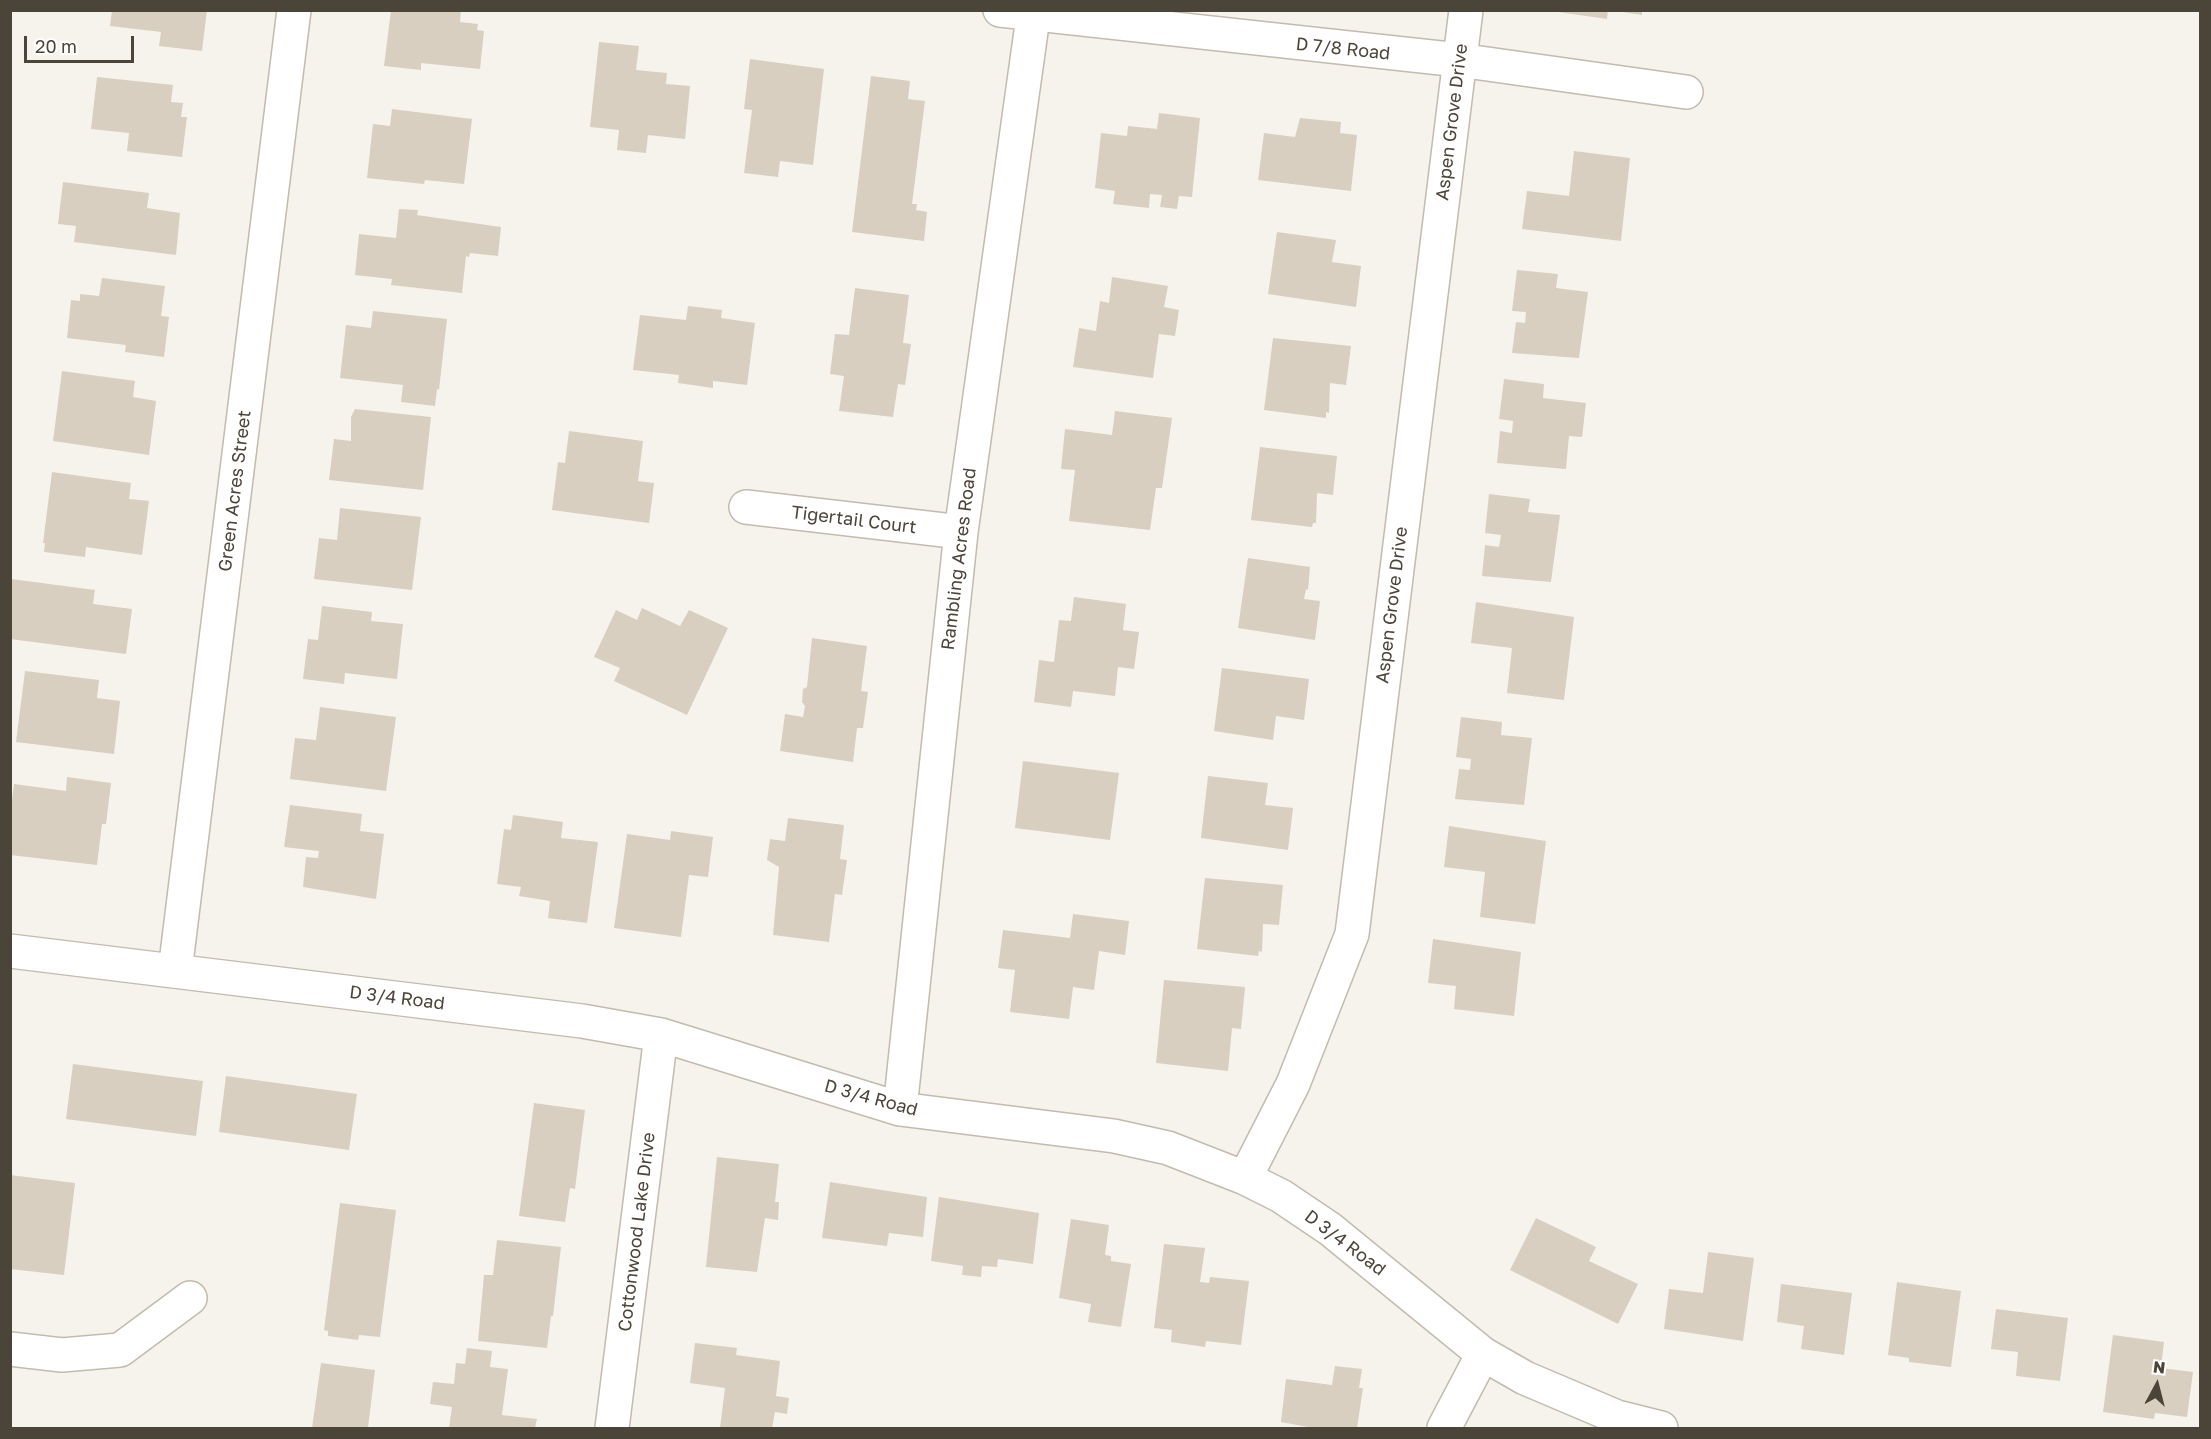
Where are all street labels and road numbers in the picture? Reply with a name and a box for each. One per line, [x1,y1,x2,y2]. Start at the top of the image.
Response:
street label: D 7/8 Road [1295,33,1391,65]
street label: Aspen Grove Drive [1432,42,1472,202]
street label: Green Acres Street [214,409,256,573]
street label: Rambling Acres Road [937,467,981,651]
street label: Tigertail Court [790,502,918,538]
street label: Aspen Grove Drive [1372,525,1412,685]
street label: D 3/4 Road [348,981,446,1015]
street label: D 3/4 Road [822,1075,920,1121]
street label: Cottonwood Lake Drive [614,1131,660,1333]
street label: D 3/4 Road [1300,1206,1390,1280]

